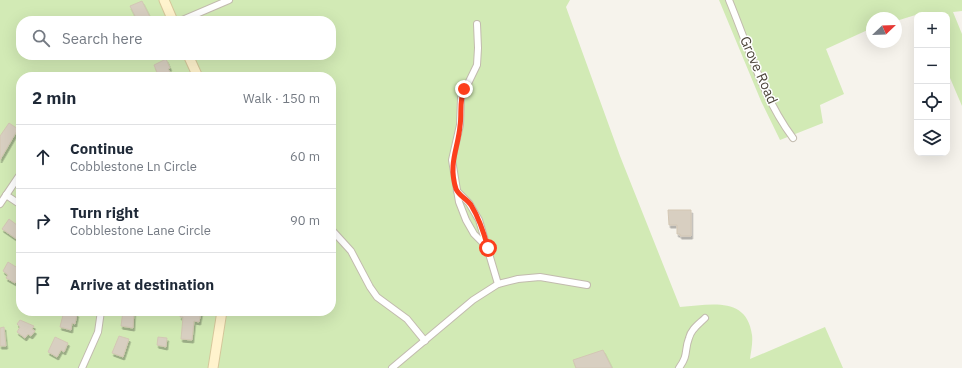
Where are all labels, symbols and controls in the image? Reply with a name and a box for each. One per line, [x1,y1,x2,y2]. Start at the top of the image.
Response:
north arrow [866,12,902,48]
map controls [914,12,950,156]
button: + [914,12,950,48]
search box [16,16,336,60]
icon: search [30,27,52,49]
text: Search here [62,29,142,48]
street label: Grove Road [736,33,782,107]
button: − [914,48,950,84]
route end [455,80,473,98]
button: locate [914,84,950,120]
text: 2 min [32,87,76,109]
text: Walk · 150 m [243,90,320,107]
button: layers [914,120,950,156]
text: Continue [70,139,134,158]
icon: ahead [32,146,54,168]
text: 60 m [290,148,320,165]
text: Cobblestone Ln Circle [70,158,197,175]
text: Turn right [70,203,139,222]
icon: right [32,210,54,232]
text: 90 m [290,212,320,229]
text: Cobblestone Lane Circle [70,222,211,239]
route start [479,239,497,257]
icon: arrive [32,274,54,296]
text: Arrive at destination [70,275,214,294]

